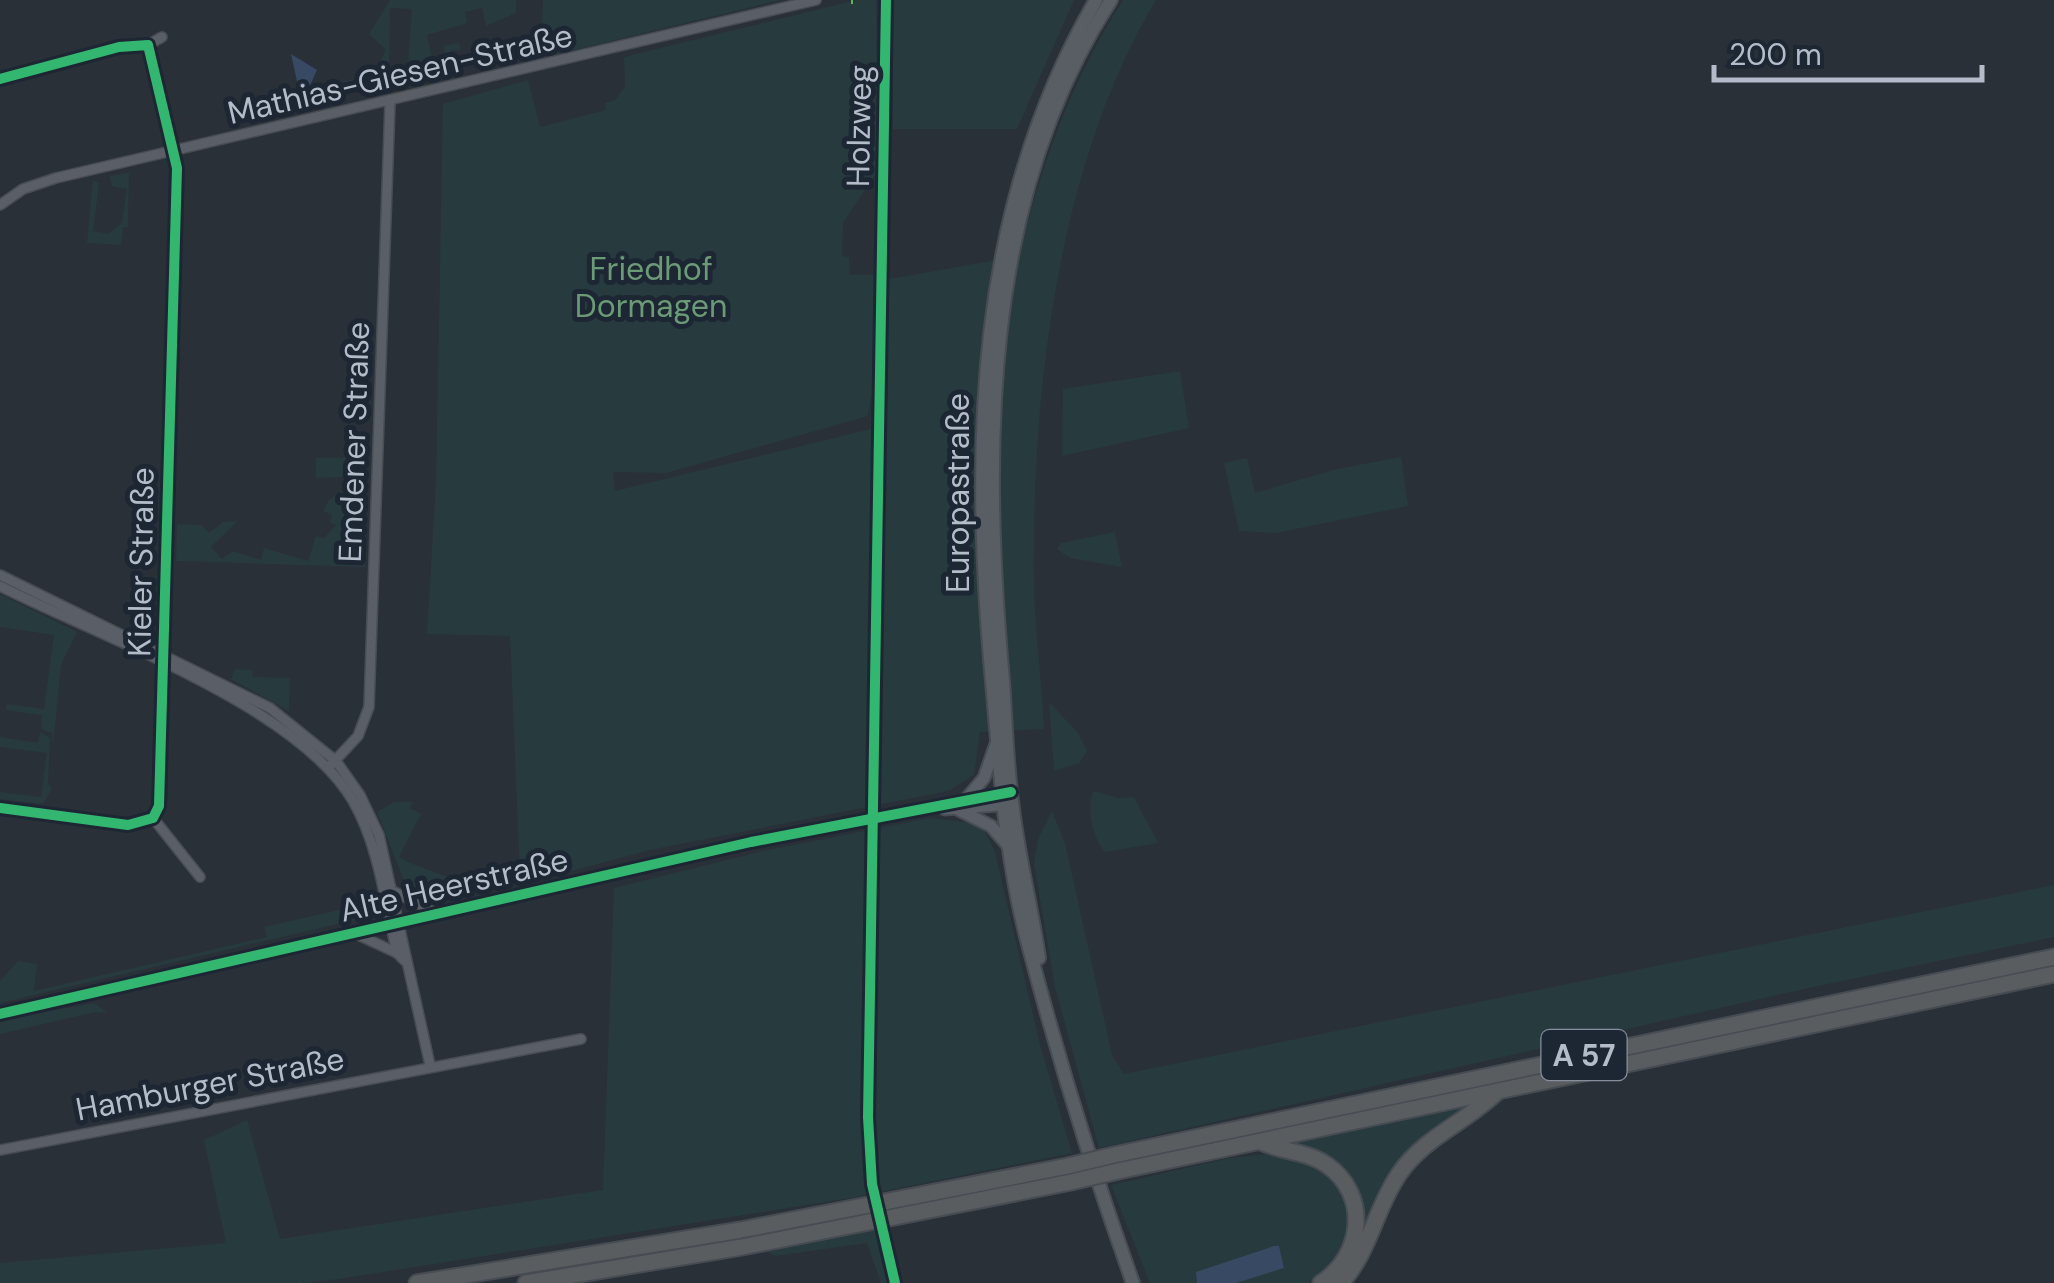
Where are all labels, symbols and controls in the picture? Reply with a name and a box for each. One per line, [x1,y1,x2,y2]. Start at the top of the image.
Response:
street label: Mathias-Giesen-Straße [224,14,576,134]
scale bar [1714,20,1982,82]
text: 200 m [1729,35,1822,74]
street label: Holzweg [837,64,881,188]
park label: Friedhof Dormagen [575,248,727,327]
street label: Emdener Straße [329,321,379,563]
street label: Europastraße [937,393,979,593]
street label: Kieler Straße [118,467,164,657]
street label: Alte Heerstraße [336,838,572,932]
road number: A 57 [1542,1030,1626,1080]
street label: Hamburger Straße [72,1037,348,1131]

